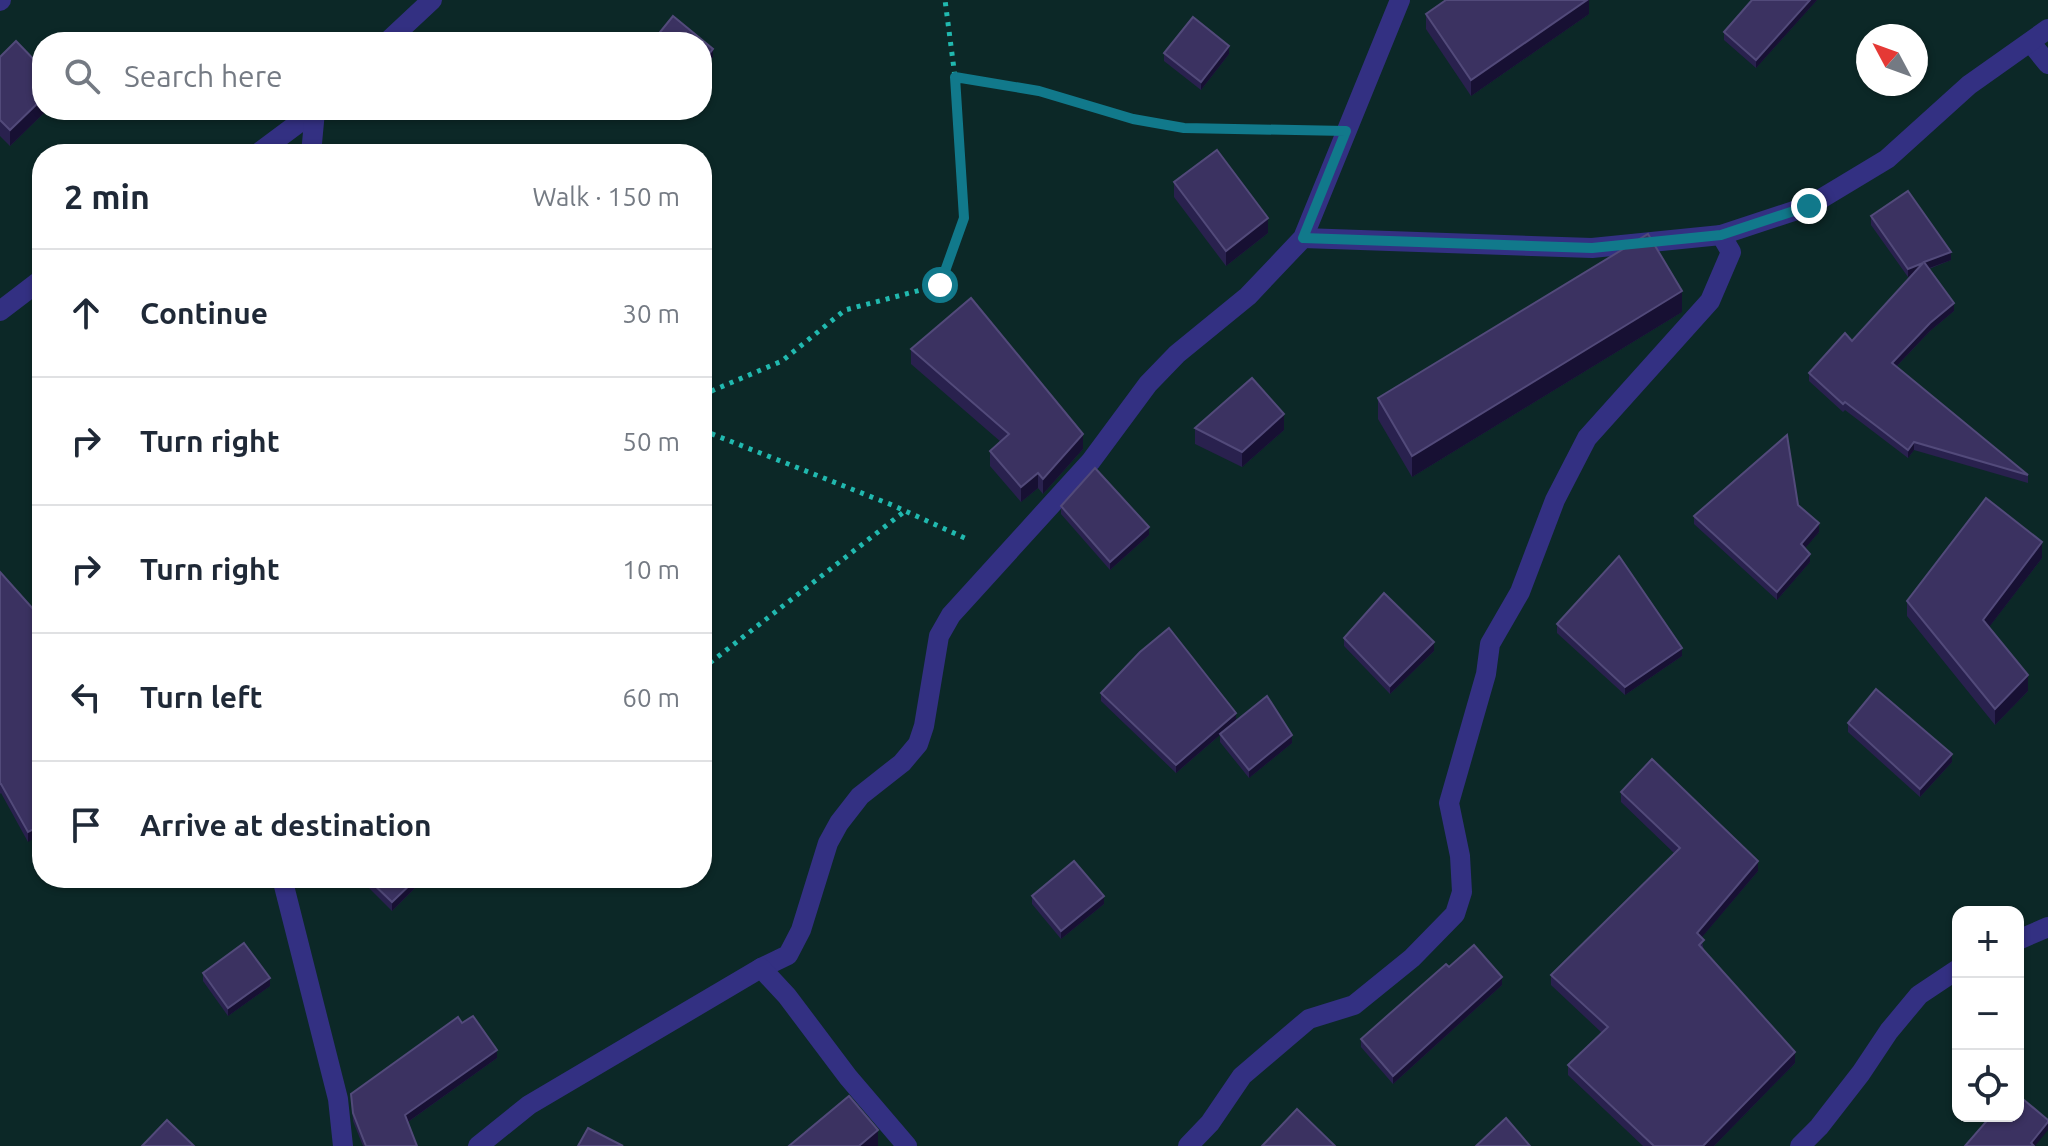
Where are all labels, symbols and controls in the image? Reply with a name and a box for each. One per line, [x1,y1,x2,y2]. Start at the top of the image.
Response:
north arrow [1856,24,1928,96]
search box [32,32,712,120]
icon: search [60,54,104,98]
text: Search here [124,59,283,93]
text: 2 min [64,177,150,215]
text: Walk · 150 m [532,182,680,211]
route end [1791,188,1827,224]
route start [922,267,958,303]
icon: ahead [64,291,108,335]
text: Continue [140,296,268,330]
text: 30 m [622,299,680,328]
icon: right [64,419,108,463]
text: Turn right [140,424,280,458]
text: 50 m [622,427,680,456]
icon: right [64,547,108,591]
text: Turn right [140,552,280,586]
text: 10 m [622,555,680,584]
icon: left [64,675,108,719]
text: Turn left [140,680,262,714]
text: 60 m [622,683,680,712]
icon: arrive [64,803,108,847]
text: Arrive at destination [140,808,432,842]
map controls [1952,906,2024,1122]
button: + [1952,906,2024,978]
button: − [1952,978,2024,1050]
button: locate [1952,1050,2024,1122]

